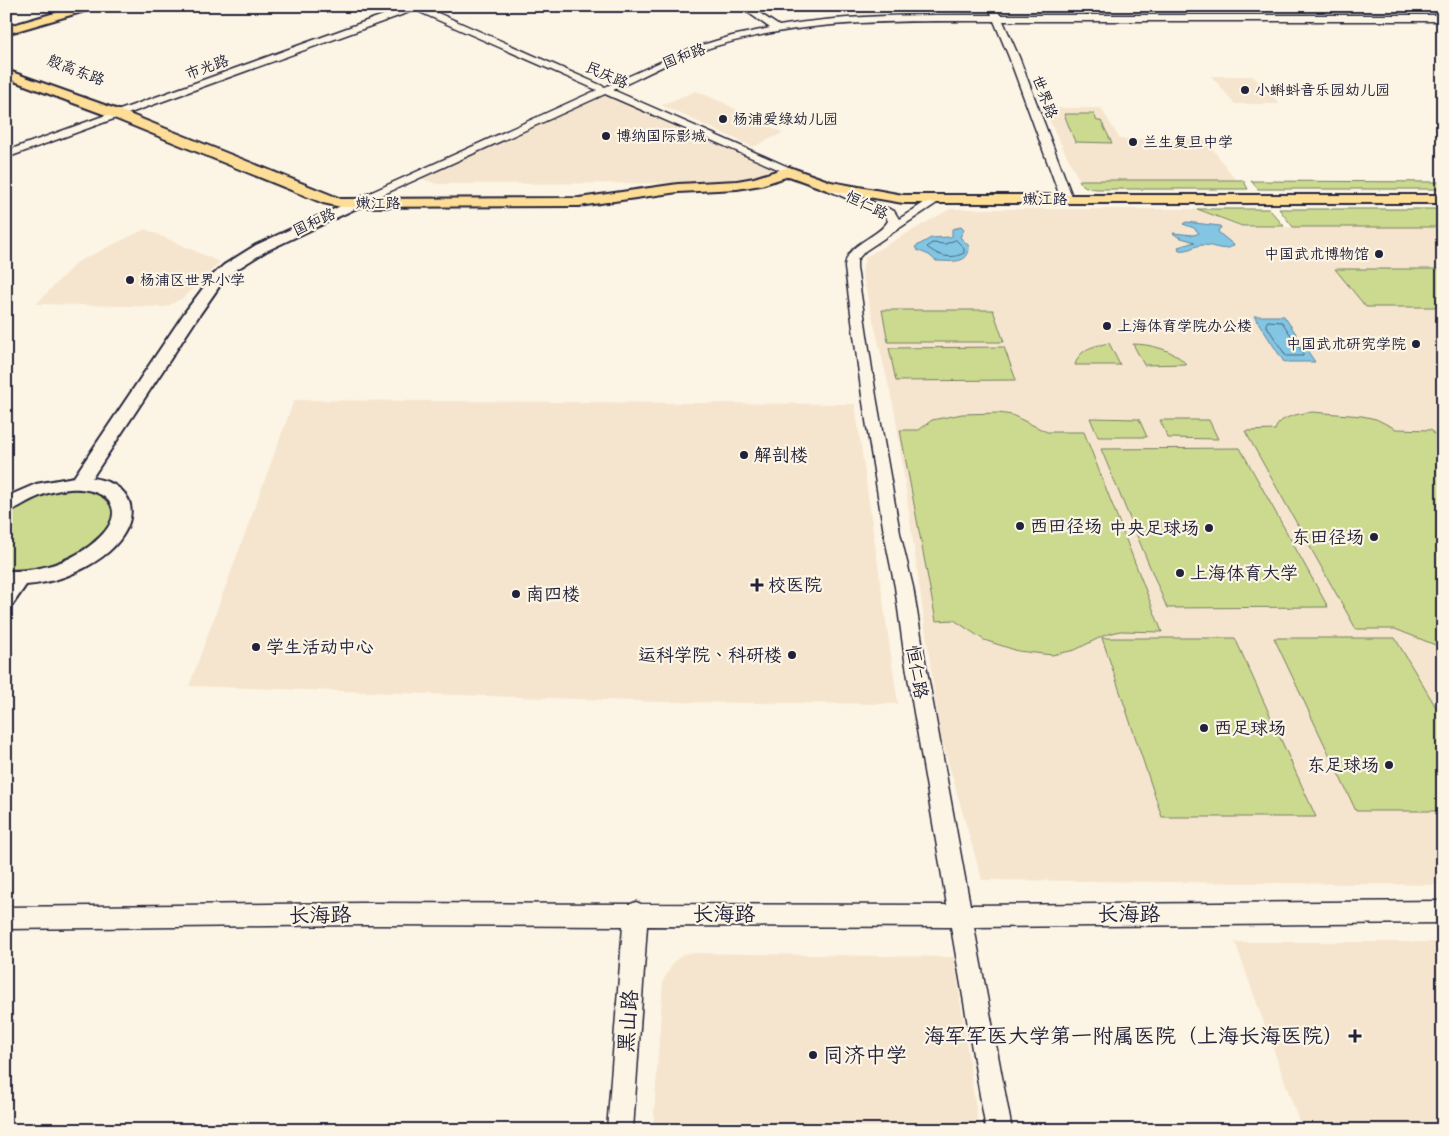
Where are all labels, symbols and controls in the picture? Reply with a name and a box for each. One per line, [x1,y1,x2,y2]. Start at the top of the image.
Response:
street label: 国和路 [659,39,709,73]
street label: 殷高东路 [44,50,108,90]
street label: 市光路 [182,50,232,84]
street label: 民庆路 [582,57,632,93]
street label: 世界路 [1028,72,1062,122]
place label: 小蝌蚪音乐园幼儿园 [1255,80,1390,100]
marker: 小蝌蚪音乐园幼儿园 [1239,84,1251,96]
place label: 杨浦爱绿幼儿园 [733,109,838,129]
marker: 杨浦爱绿幼儿园 [717,113,729,125]
place label: 博纳国际影城 [616,126,706,146]
marker: 博纳国际影城 [600,130,612,142]
place label: 兰生复旦中学 [1143,132,1233,152]
marker: 兰生复旦中学 [1127,136,1139,148]
street label: 恒仁路 [842,186,892,224]
street label: 嫩江路 [1022,189,1068,209]
street label: 嫩江路 [355,193,401,213]
street label: 国和路 [289,203,339,241]
place label: 中国武术博物馆 [1264,244,1369,264]
marker: 中国武术博物馆 [1373,248,1385,260]
place label: 杨浦区世界小学 [140,270,245,290]
marker: 杨浦区世界小学 [124,274,136,286]
place label: 上海体育学院办公楼 [1117,316,1252,336]
marker: 上海体育学院办公楼 [1101,320,1113,332]
place label: 中国武术研究学院 [1286,334,1406,354]
marker: 中国武术研究学院 [1410,338,1422,350]
place label: 解剖楼 [754,443,808,467]
marker: 解剖楼 [738,449,750,461]
place label: 西田径场 [1030,514,1102,538]
place label: 中央足球场 [1109,516,1199,540]
marker: 西田径场 [1014,520,1026,532]
marker: 中央足球场 [1203,522,1215,534]
place label: 东田径场 [1292,525,1364,549]
marker: 东田径场 [1368,531,1380,543]
place label: 上海体育大学 [1190,561,1298,585]
marker: 上海体育大学 [1174,567,1186,579]
place label: 校医院 [768,573,822,597]
marker: 校医院 [750,578,764,592]
place label: 南四楼 [526,582,580,606]
marker: 南四楼 [510,588,522,600]
place label: 学生活动中心 [266,635,374,659]
marker: 学生活动中心 [250,641,262,653]
place label: 运科学院、科研楼 [638,643,782,667]
street label: 恒仁路 [900,643,934,701]
marker: 运科学院、科研楼 [786,649,798,661]
place label: 西足球场 [1214,716,1286,740]
marker: 西足球场 [1198,722,1210,734]
place label: 东足球场 [1307,753,1379,777]
marker: 东足球场 [1383,759,1395,771]
street label: 长海路 [288,900,352,930]
street label: 长海路 [693,900,756,928]
street label: 长海路 [1098,900,1161,928]
street label: 黑山路 [612,989,644,1053]
place label: 海军军医大学第一附属医院（上海长海医院） [924,1022,1344,1050]
marker: 海军军医大学第一附属医院（上海长海医院） [1348,1029,1362,1043]
place label: 同济中学 [823,1041,907,1069]
marker: 同济中学 [807,1049,819,1061]

